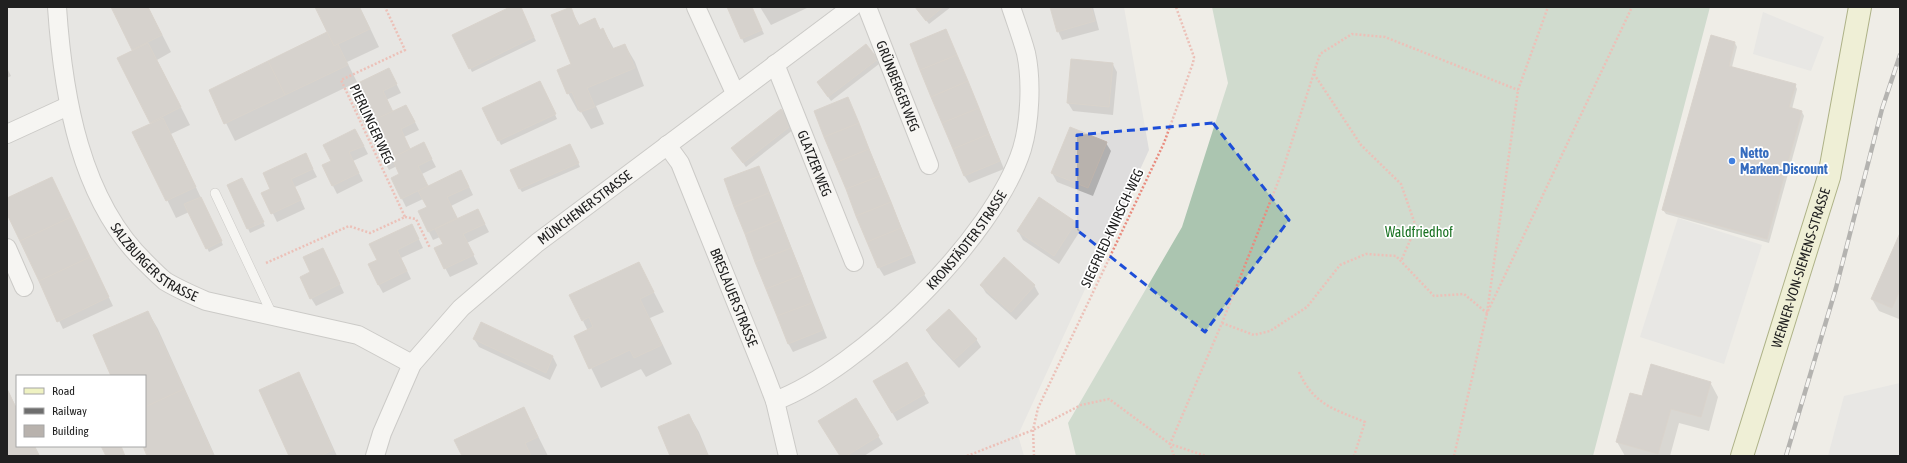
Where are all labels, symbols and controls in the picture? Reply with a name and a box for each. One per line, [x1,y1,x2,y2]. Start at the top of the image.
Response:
street label: GRÜNBERGER WEG [873,38,923,134]
street label: PIERLINGER WEG [346,81,398,167]
street label: GLATZER WEG [794,128,835,199]
place label: Netto Marken-Discount [1740,145,1828,177]
marker: Netto Marken-Discount [1727,156,1737,166]
street label: SIEGFRIED-KNIRSCH-WEG [1077,166,1147,290]
street label: MÜNCHENER STRASSE [534,167,635,248]
street label: WERNER-VON-SIEMENS-STRASSE [1768,186,1833,350]
street label: KRONSTÄDTER STRASSE [923,188,1010,293]
street label: SALZBURGER STRASSE [107,220,200,304]
park label: Waldfriedhof [1385,224,1453,240]
street label: BRESLAUER STRASSE [707,246,761,349]
legend [16,375,146,447]
text: Road [52,384,75,398]
text: Railway [52,404,87,418]
text: Building [52,424,90,438]

